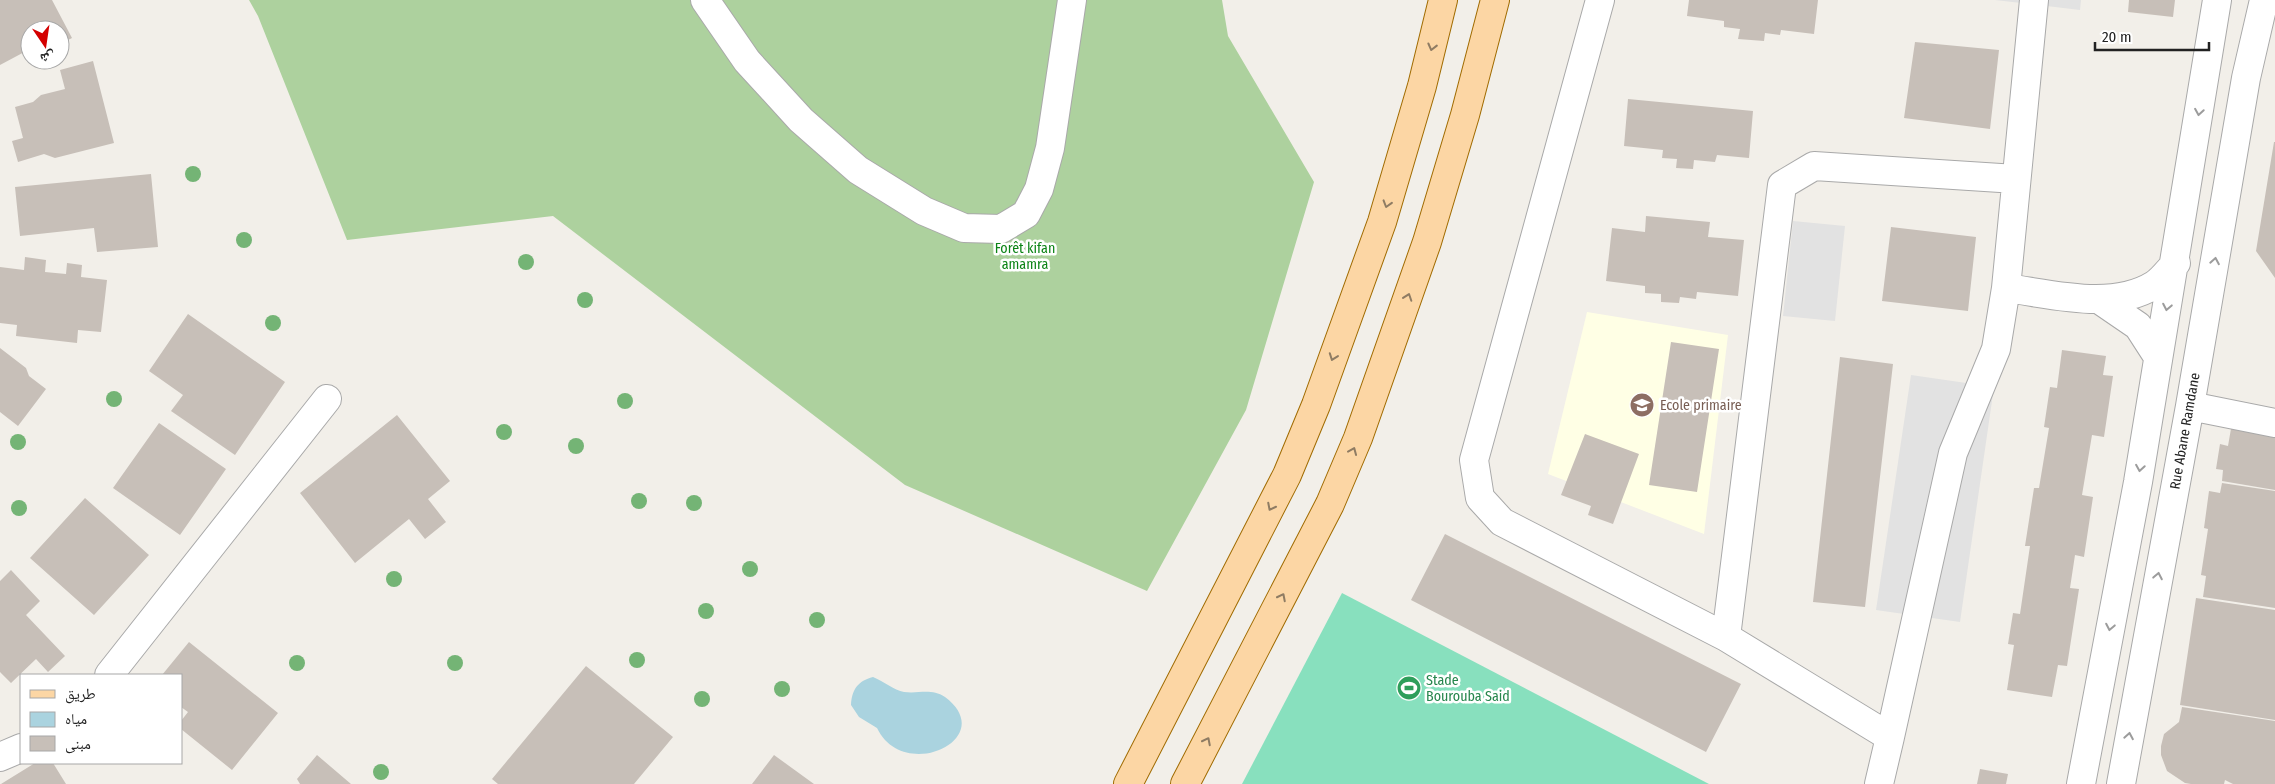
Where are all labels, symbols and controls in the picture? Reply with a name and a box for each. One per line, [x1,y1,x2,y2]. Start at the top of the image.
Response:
north arrow [20,20,70,70]
scale bar [2095,20,2209,52]
text: 20 m [2102,28,2132,46]
one-way arrow [1427,43,1438,52]
text: ش [39,47,57,67]
one-way arrow [2194,108,2204,117]
one-way arrow [1383,199,1393,207]
park label: Forêt kifan amamra [995,240,1055,273]
one-way arrow [2209,257,2219,266]
one-way arrow [1402,294,1412,302]
one-way arrow [2163,303,2173,312]
one-way arrow [1329,352,1339,361]
street label: Rue Abane Ramdane [2166,371,2204,491]
school or university icon: Ecole primaire [1629,392,1655,418]
place label: Ecole primaire [1660,397,1742,414]
one-way arrow [1348,447,1358,455]
one-way arrow [2135,464,2146,472]
one-way arrow [1267,501,1277,510]
one-way arrow [2152,572,2162,580]
one-way arrow [1276,593,1286,602]
one-way arrow [2106,623,2116,632]
place label: Stade Bourouba Said [1426,672,1510,705]
legend [20,674,182,764]
sports icon: Stade Bourouba Said [1396,675,1422,701]
text: طريق [65,685,96,704]
text: مياه [65,710,87,728]
one-way arrow [2124,732,2134,740]
text: مبنى [65,735,91,754]
one-way arrow [1201,737,1211,746]

